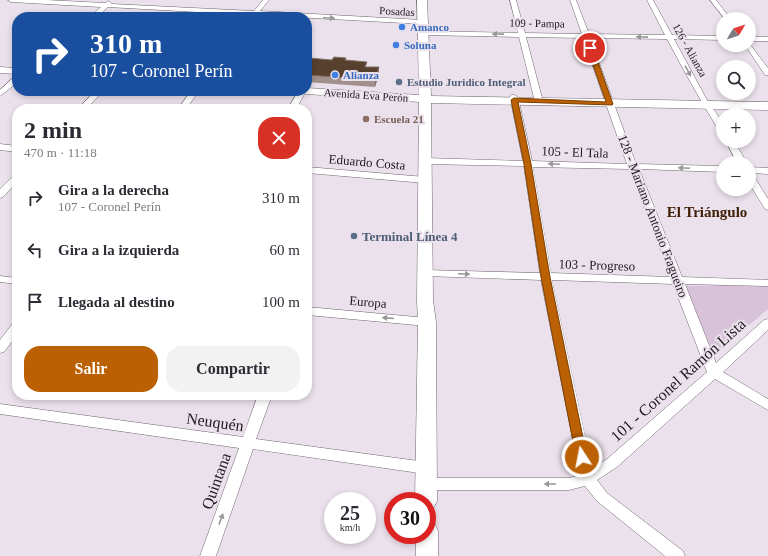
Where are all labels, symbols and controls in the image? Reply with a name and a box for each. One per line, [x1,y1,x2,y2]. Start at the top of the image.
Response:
street label: Posadas [379,4,415,18]
north arrow [716,12,756,52]
map controls [716,12,756,196]
one-way arrow [323,14,335,21]
street label: 109 - Pampa [509,17,565,29]
place label: Amanco [410,21,450,33]
street label: 126 - Alianza [670,21,710,79]
marker: Amanco [397,22,407,32]
icon: right [24,28,76,80]
text: 310 m [90,28,162,59]
one-way arrow [491,31,504,37]
pin [573,31,607,65]
one-way arrow [635,34,648,40]
icon: arrive [579,37,601,59]
place label: Soluna [404,39,437,51]
marker: Soluna [391,40,401,50]
button: search [716,60,756,100]
text: 107 - Coronel Perín [90,61,232,81]
one-way arrow [685,66,691,77]
place label: Alianza [343,69,380,81]
marker: Alianza [330,70,340,80]
place label: Estudio Juridico Integral [407,76,526,88]
marker: Estudio Juridico Integral [394,77,404,87]
street label: Avenida Eva Perón [323,86,409,104]
button: + [716,108,756,148]
place label: Escuela 21 [374,113,424,125]
marker: Escuela 21 [361,114,371,124]
text: 2 min [24,117,82,143]
button: close [258,117,300,159]
street label: 128 - Mariano Antonio Fragueiro [615,132,691,300]
street label: 105 - El Tala [541,143,609,161]
text: 470 m · 11:18 [24,145,97,160]
street label: Eduardo Costa [328,151,406,173]
button: − [716,156,756,196]
one-way arrow [548,161,560,168]
one-way arrow [678,165,690,172]
text: Gira a la derecha [58,182,169,198]
icon: right [24,187,46,209]
text: 310 m [262,190,300,206]
text: 107 - Coronel Perín [58,199,161,214]
district label: El Triángulo [667,204,747,220]
place label: Terminal Línea 4 [362,229,458,244]
marker: Terminal Línea 4 [349,231,359,241]
icon: left [24,239,46,261]
text: Gira a la izquierda [58,242,179,258]
text: 60 m [270,242,300,258]
street label: 103 - Progreso [558,256,636,274]
one-way arrow [458,271,471,277]
icon: arrive [24,291,46,313]
street label: Europa [349,293,388,311]
text: Llegada al destino [58,294,175,310]
text: 100 m [262,294,300,310]
one-way arrow [382,315,394,322]
street label: 101 - Coronel Ramón Lista [607,315,749,445]
button: Salir [24,346,158,392]
button: Compartir [166,346,300,392]
street label: Neuquén [185,410,245,435]
position arrow [561,436,603,478]
street label: Quintana [198,451,234,511]
one-way arrow [543,481,556,487]
speed limit sign: 30 [384,492,436,544]
text: 25 [340,502,360,524]
one-way arrow [219,513,225,525]
text: km/h [340,522,360,533]

